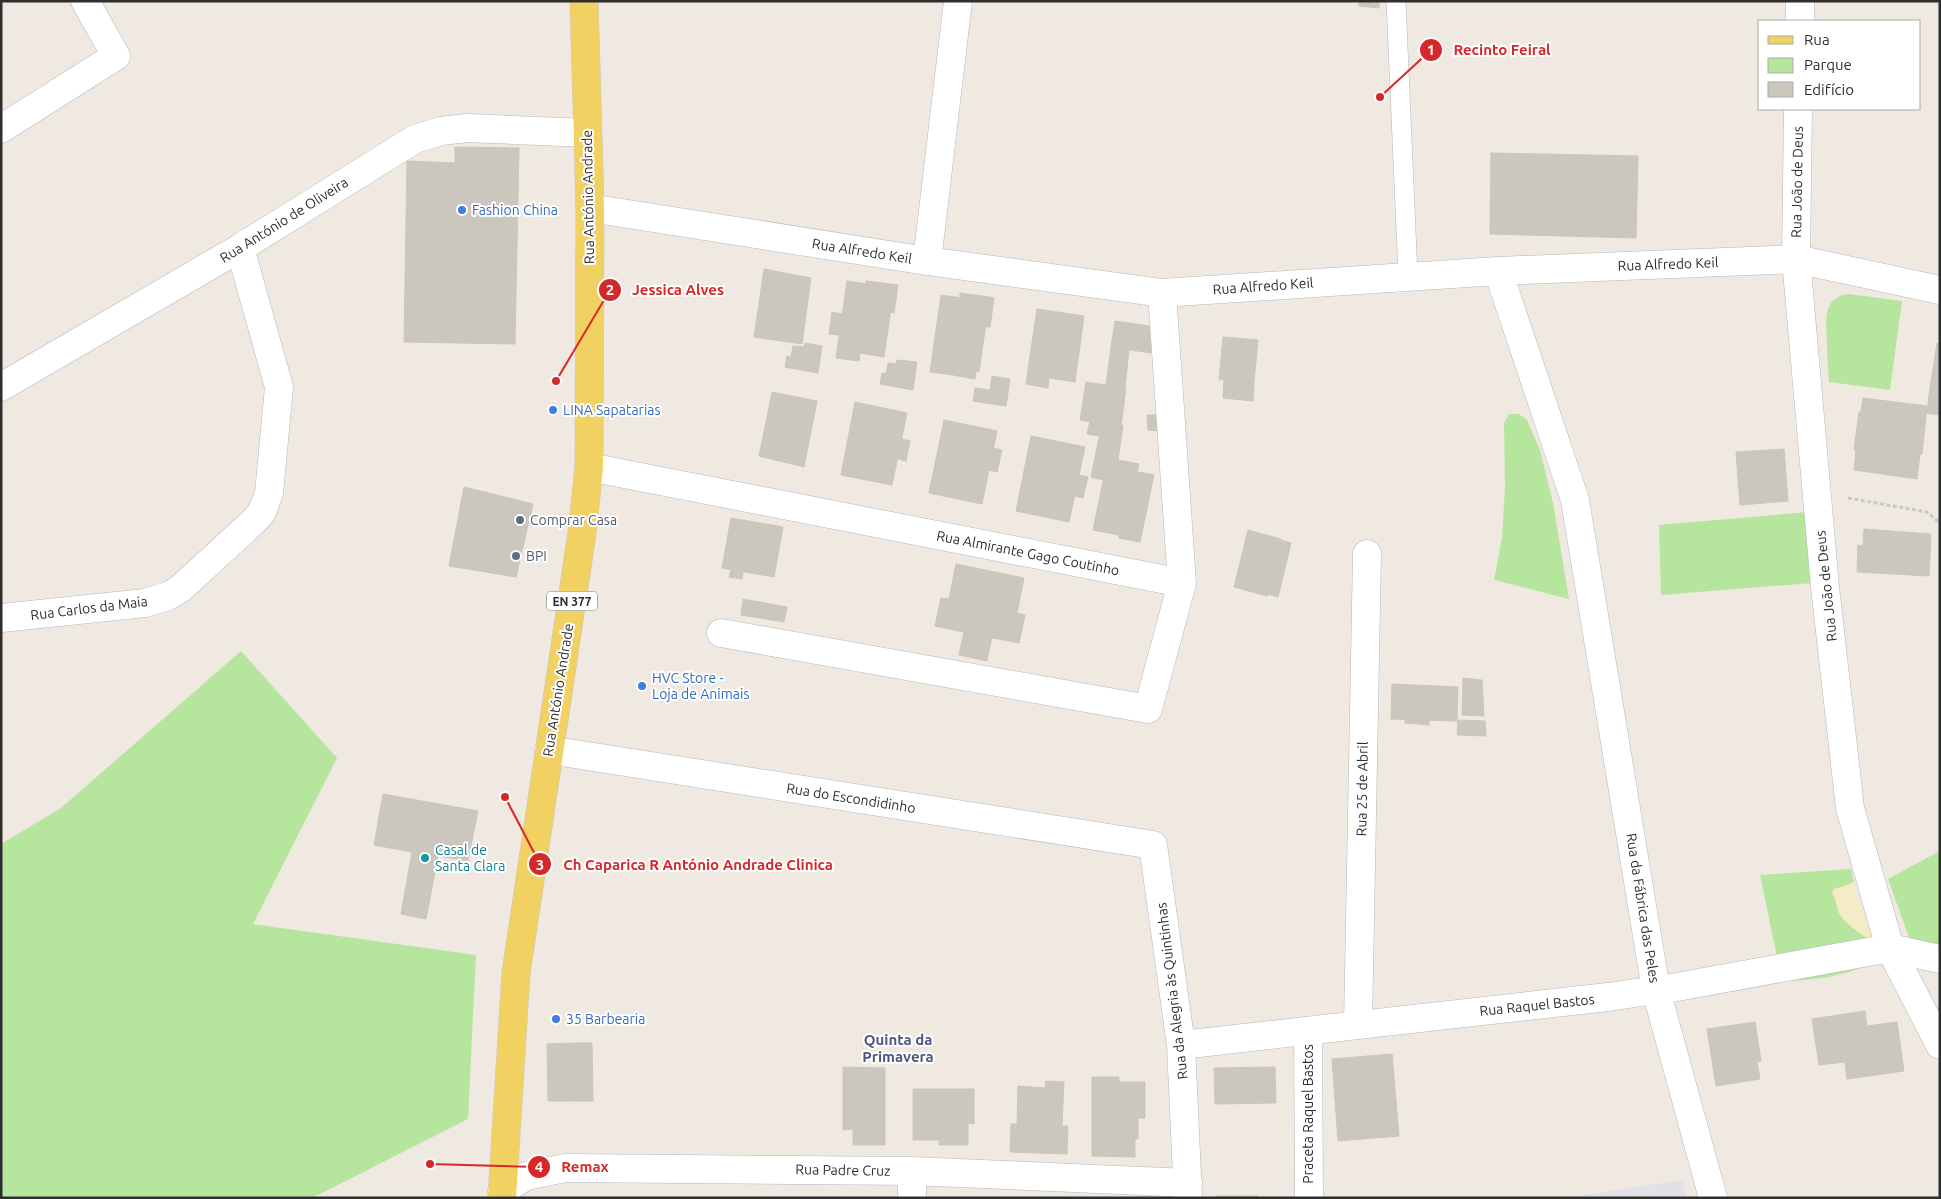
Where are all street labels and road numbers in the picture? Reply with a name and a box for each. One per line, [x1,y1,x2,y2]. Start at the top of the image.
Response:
street label: Rua João de Deus [1788,126,1806,238]
street label: Rua António Andrade [579,130,597,264]
street label: Rua António de Oliveira [217,174,351,266]
street label: Rua Alfredo Keil [811,235,913,267]
street label: Rua Alfredo Keil [1617,254,1719,274]
street label: Rua Alfredo Keil [1212,274,1314,298]
street label: Rua Almirante Gago Coutinho [935,527,1121,579]
street label: Rua João de Deus [1812,530,1840,642]
road number: EN 377 [547,592,597,610]
street label: Rua Carlos da Maia [30,593,148,623]
street label: Rua António Andrade [540,622,576,758]
street label: Rua 25 de Abril [1353,741,1371,837]
street label: Rua do Escondidinho [785,780,917,816]
street label: Rua da Fábrica das Peles [1623,832,1663,984]
street label: Rua da Alegria às Quintinhas [1153,902,1191,1080]
street label: Rua Raquel Bastos [1479,991,1595,1019]
street label: Praceta Raquel Bastos [1300,1044,1316,1184]
street label: Rua Padre Cruz [795,1161,891,1179]

